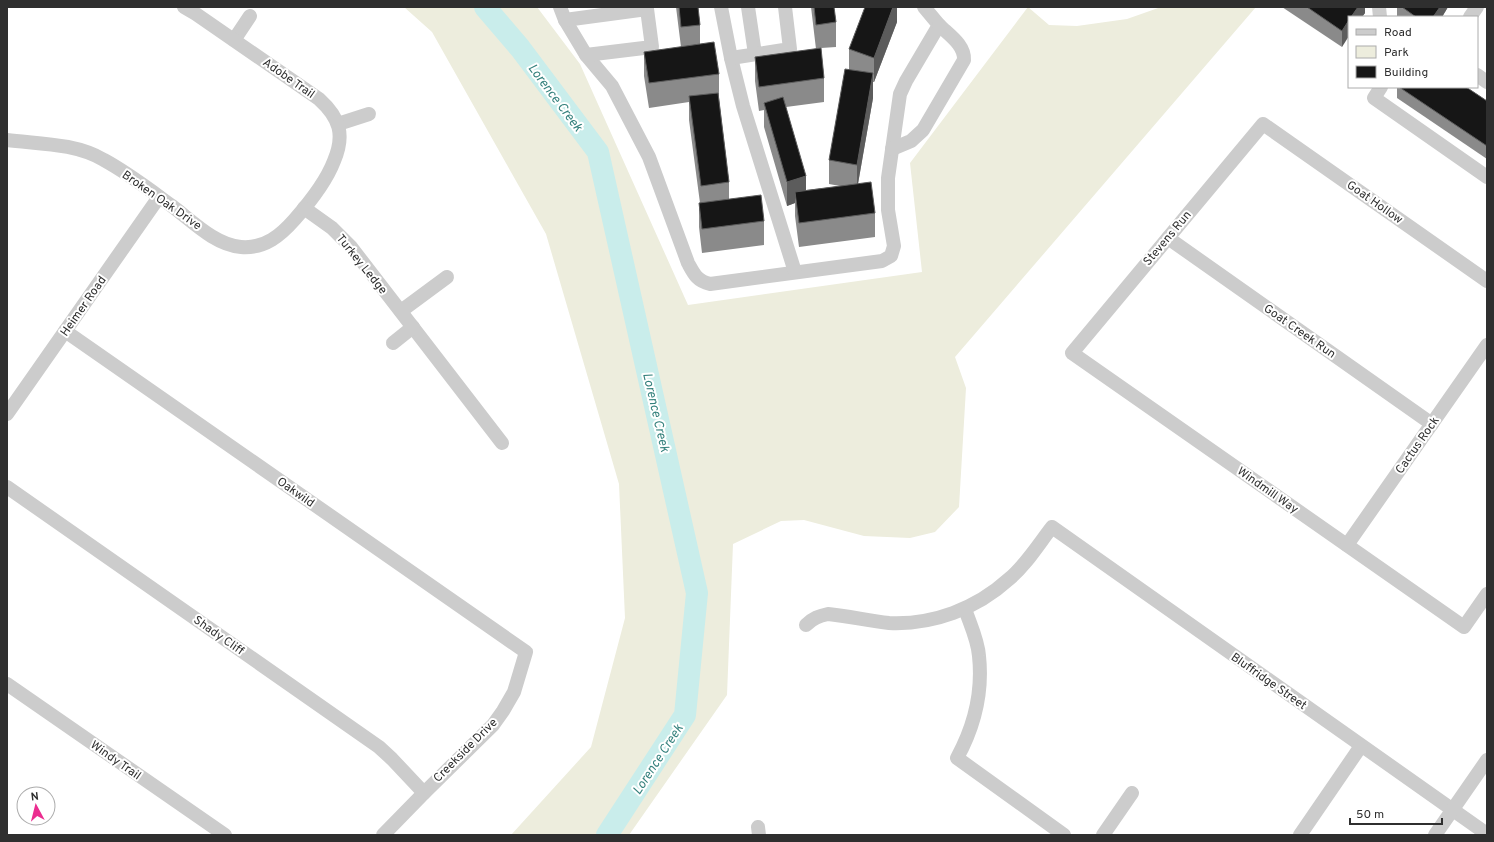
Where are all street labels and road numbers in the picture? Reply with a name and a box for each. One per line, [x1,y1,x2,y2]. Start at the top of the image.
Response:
street label: Adobe Trail [259,55,318,103]
street label: Broken Oak Drive [119,167,204,234]
street label: Goat Hollow [1343,178,1406,228]
street label: Stevens Run [1140,208,1195,269]
street label: Turkey Ledge [332,231,390,298]
street label: Heimer Road [57,273,110,340]
street label: Goat Creek Run [1260,301,1339,363]
street label: Cactus Rock [1392,414,1443,477]
street label: Windmill Way [1234,464,1301,518]
street label: Oakwild [273,474,317,512]
street label: Shady Cliff [190,613,247,659]
street label: Bluffridge Street [1227,650,1310,714]
street label: Creekside Drive [430,715,501,786]
street label: Windy Trail [87,738,144,784]

